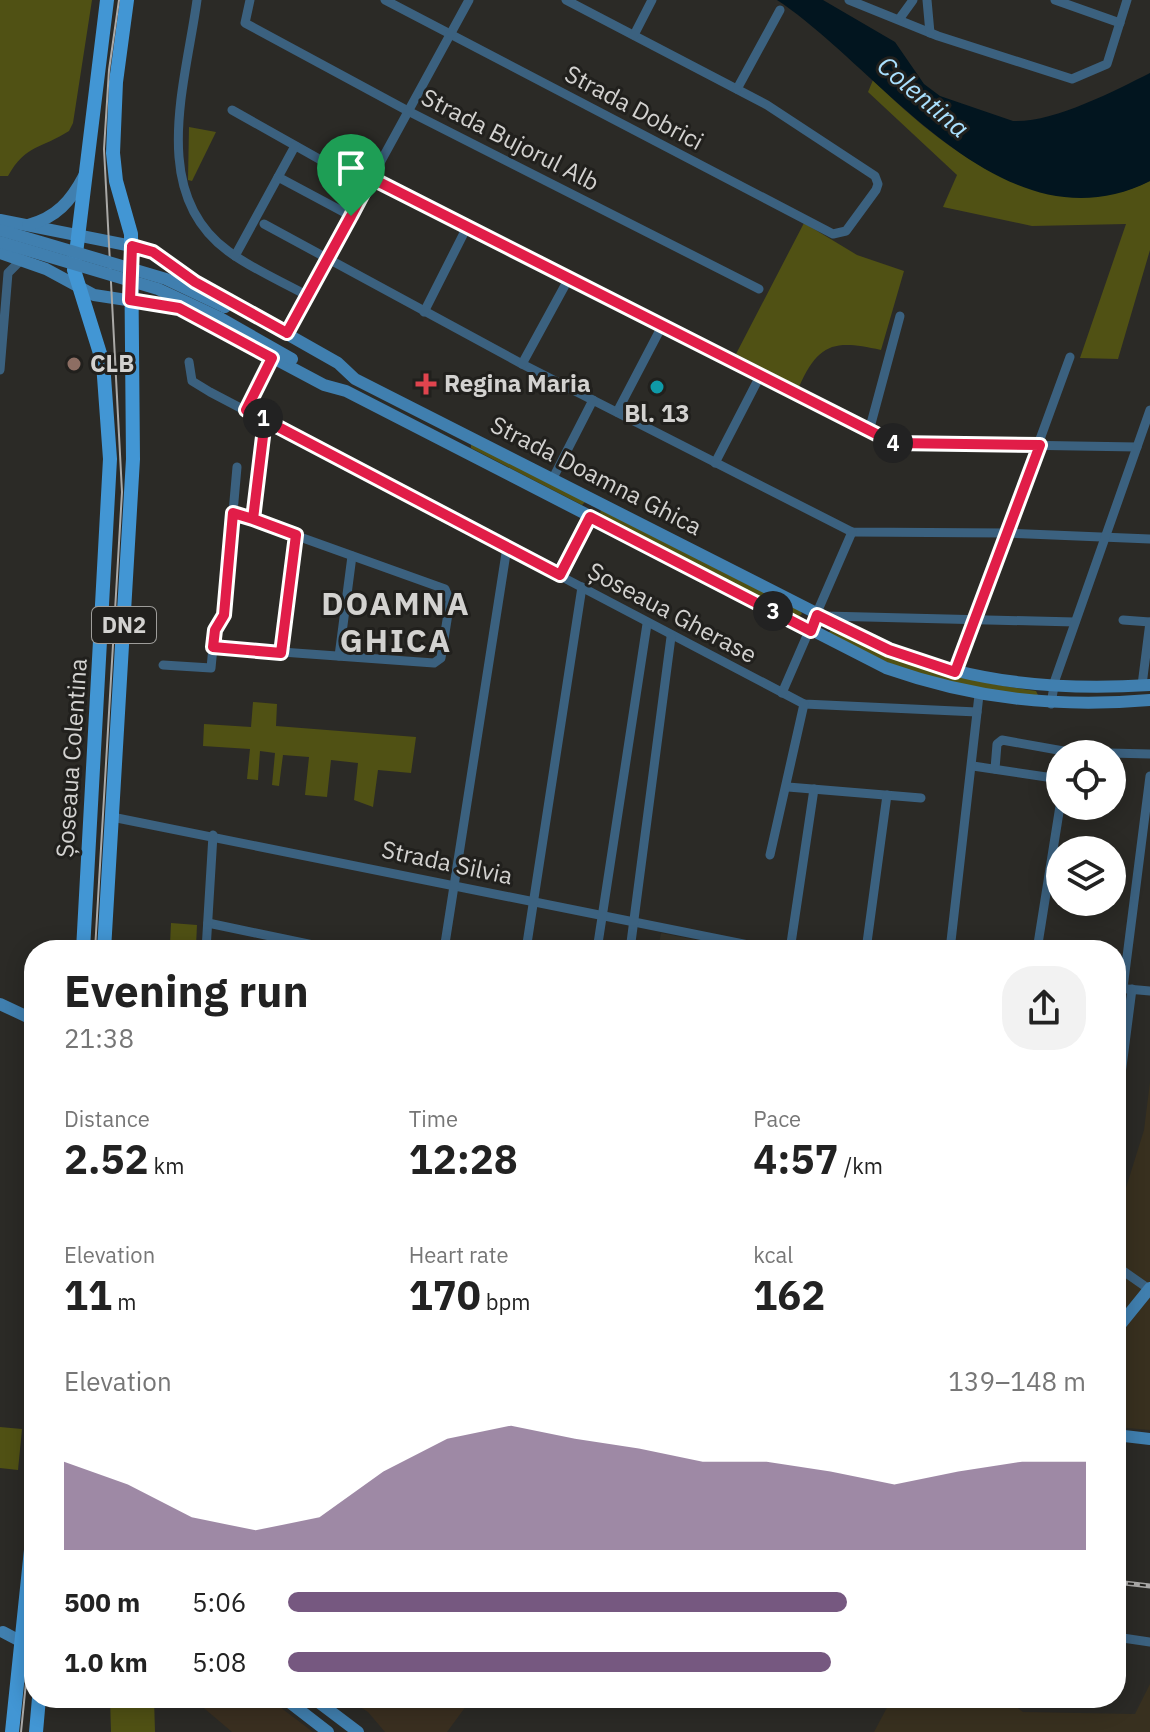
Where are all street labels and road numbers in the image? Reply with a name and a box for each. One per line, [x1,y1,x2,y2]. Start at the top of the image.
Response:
street label: Strada Dobrici [560,57,709,157]
street label: Strada Bujorul Alb [416,80,605,198]
street label: Strada Doamna Ghica [485,408,708,542]
street label: Șoseaua Gherase [582,554,763,670]
road number: DN2 [92,607,156,643]
street label: Șoseaua Colentina [48,657,94,859]
street label: Strada Silvia [379,833,516,892]

